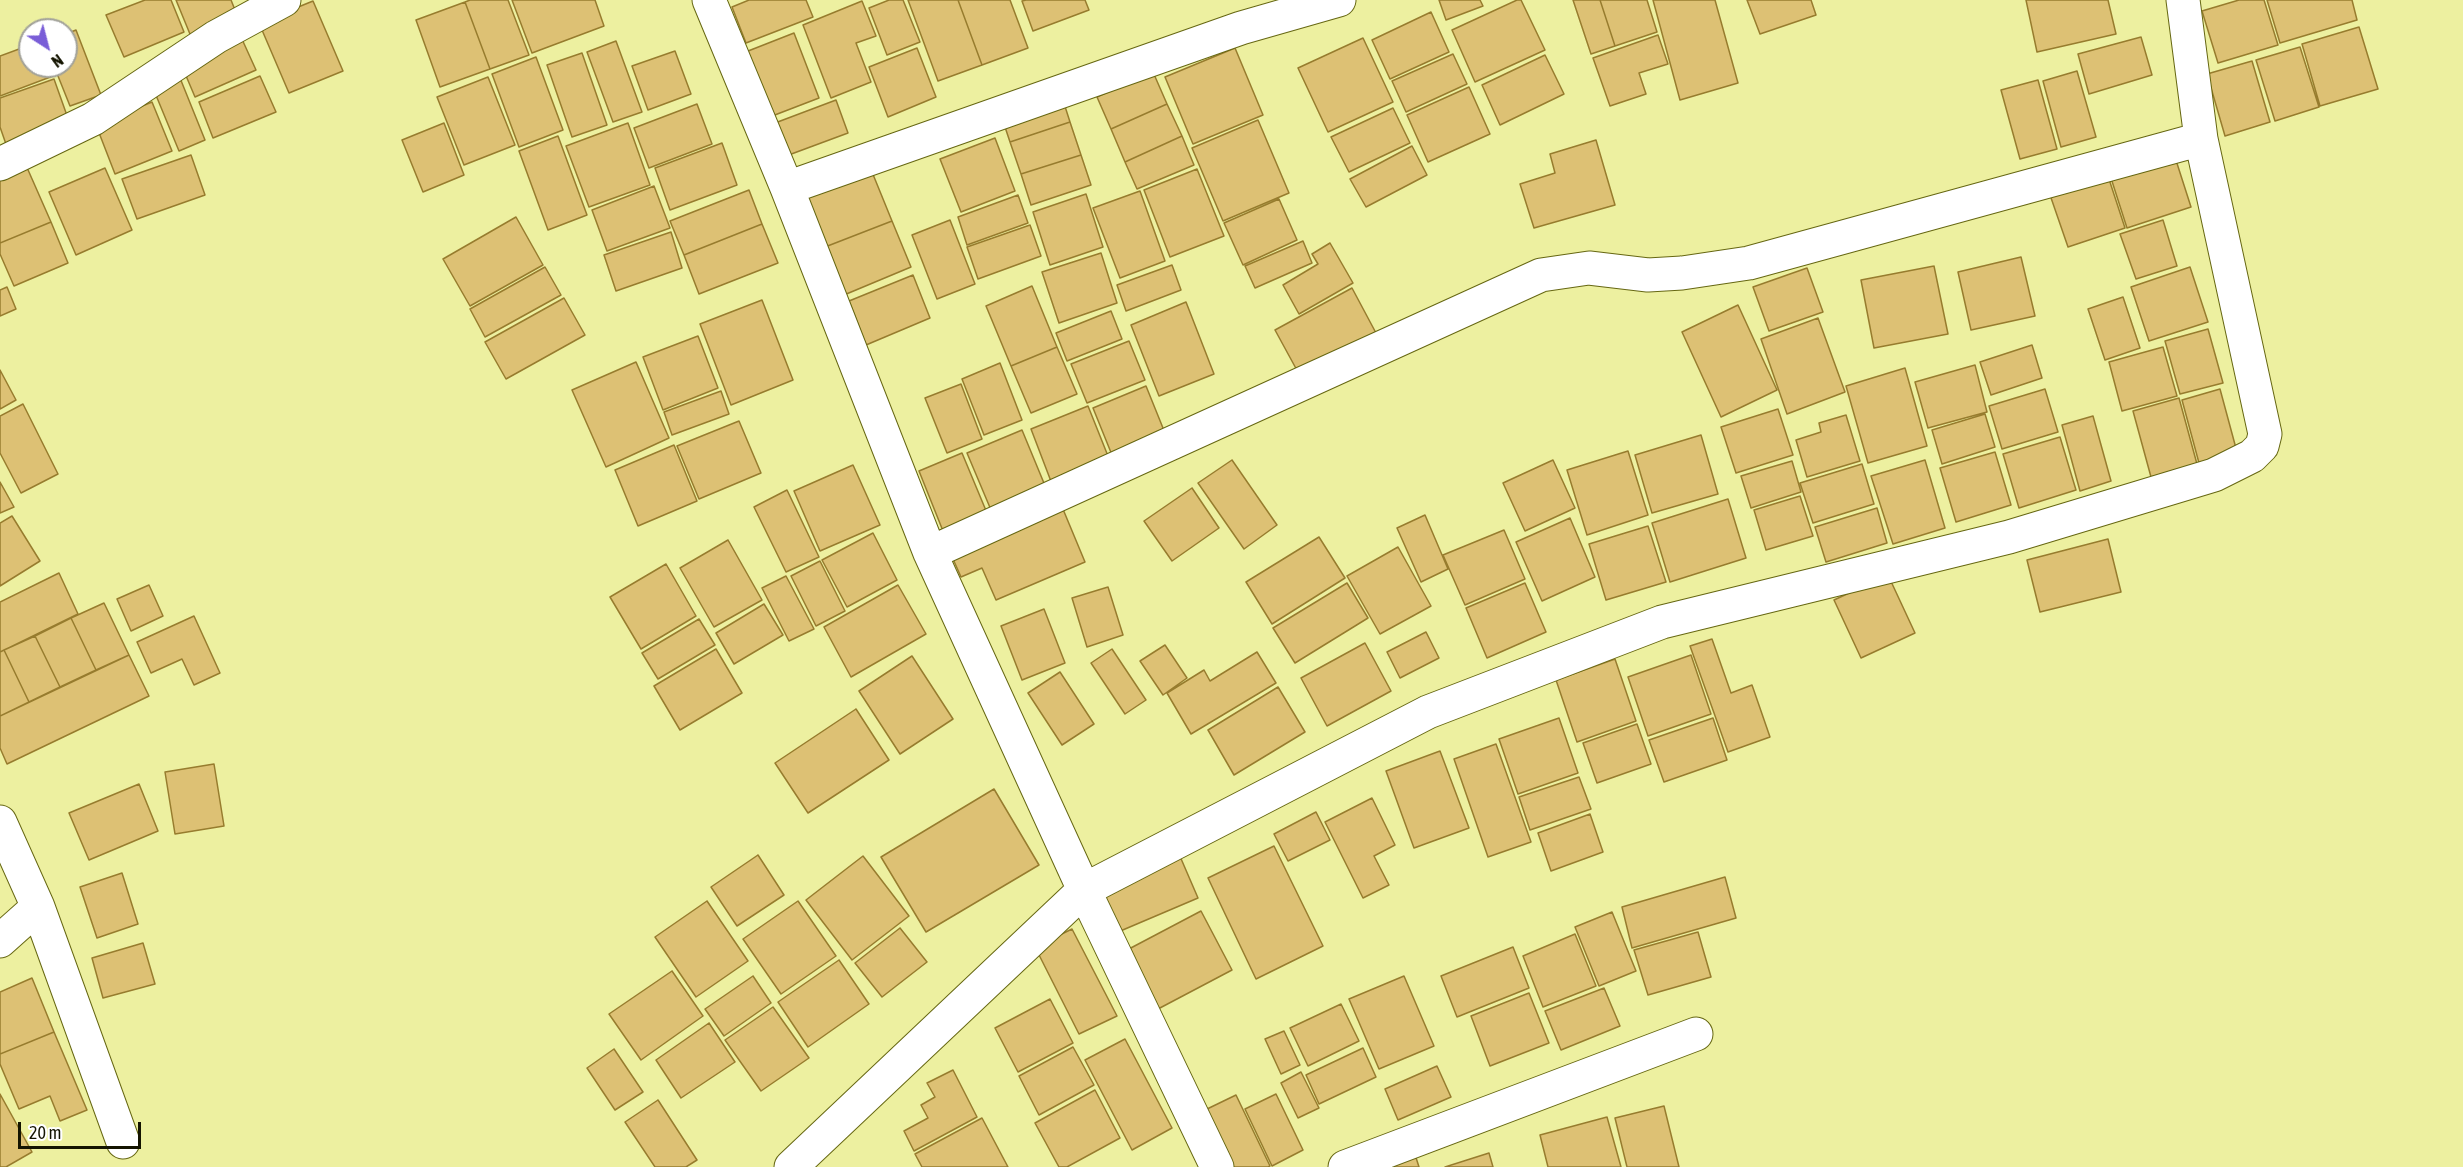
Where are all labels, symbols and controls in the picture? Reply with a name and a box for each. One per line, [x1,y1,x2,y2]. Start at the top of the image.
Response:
north arrow [18,18,78,78]
text: N [48,51,67,71]
scale bar [21,1110,144,1148]
text: 20 m [29,1122,61,1143]

